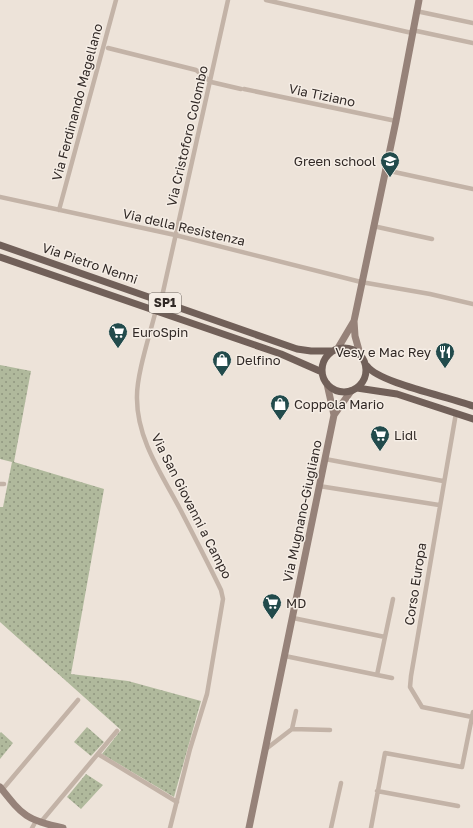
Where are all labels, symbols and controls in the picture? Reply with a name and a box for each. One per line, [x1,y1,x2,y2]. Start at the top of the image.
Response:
street label: Via Ferdinando Magellano [48,21,106,182]
street label: Via Cristoforo Colombo [163,64,211,208]
street label: Via Tiziano [287,80,357,110]
school or university icon: Green school [379,150,401,178]
place label: Green school [294,153,376,169]
street label: Via della Resistenza [121,205,247,249]
street label: Via Pietro Nenni [40,239,140,287]
road number: SP1 [149,293,181,313]
supermarket icon: EuroSpin [107,321,129,349]
place label: EuroSpin [132,324,188,340]
restaurant icon: Vesy e Mac Rey [434,341,456,369]
place label: Vesy e Mac Rey [335,344,432,360]
shop icon: Delfino [211,349,233,377]
place label: Delfino [236,352,281,368]
shop icon: Coppola Mario [269,393,291,421]
place label: Coppola Mario [294,396,384,412]
supermarket icon: Lidl [369,424,391,452]
place label: Lidl [394,427,417,443]
street label: Via San Giovanni a Campo [148,431,236,581]
street label: Via Mugnano-Giugliano [279,438,325,584]
street label: Corso Europa [401,541,429,627]
supermarket icon: MD [261,592,283,620]
place label: MD [286,595,306,611]

